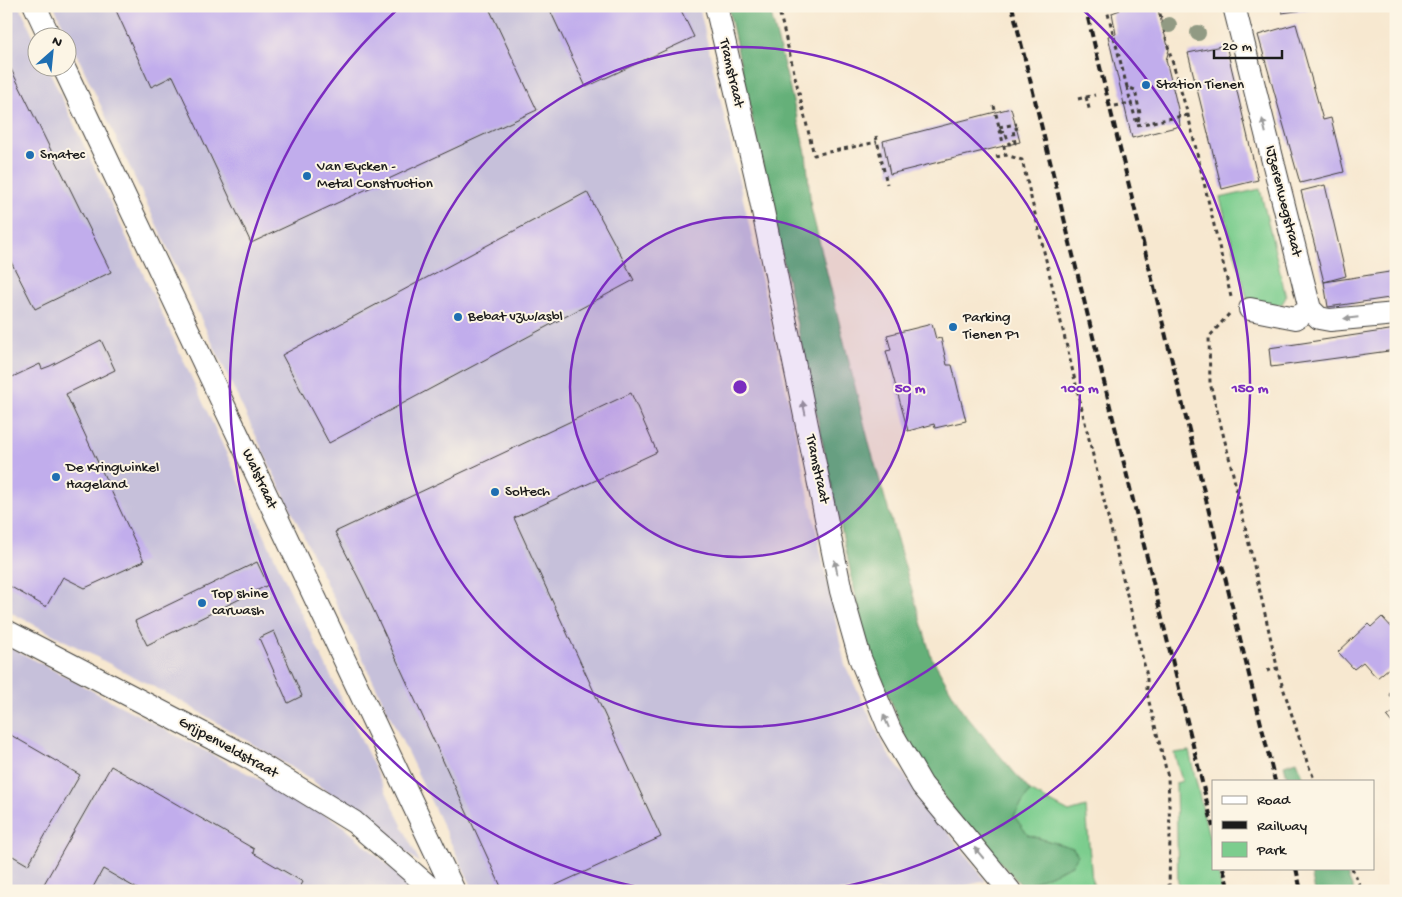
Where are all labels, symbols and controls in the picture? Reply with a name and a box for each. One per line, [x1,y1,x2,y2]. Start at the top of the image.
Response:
north arrow [28,28,78,78]
scale bar [1214,28,1282,60]
text: N [49,33,65,52]
street label: Tramstraat [714,36,748,111]
text: 20 m [1222,38,1252,56]
place label: Station Tienen [1156,76,1244,94]
marker: Station Tienen [1140,79,1152,91]
one-way arrow [1260,118,1268,133]
street label: IJzerenwegstraat [1261,144,1306,260]
place label: Smatec [40,146,86,164]
marker: Smatec [24,149,36,161]
place label: Van Eycken - Metal Construction [316,158,433,193]
marker: Van Eycken - Metal Construction [301,170,313,182]
place label: Bebat vzw/asbl [467,308,563,326]
place label: Parking Tienen P1 [962,309,1020,344]
marker: Bebat vzw/asbl [452,311,464,323]
one-way arrow [1343,314,1359,322]
marker: Parking Tienen P1 [947,321,959,333]
centre of rings [731,378,749,396]
text: 50 m [895,380,926,398]
text: 100 m [1060,380,1099,398]
text: 150 m [1231,380,1269,398]
one-way arrow [800,400,808,415]
street label: Tramstraat [801,432,833,507]
street label: Walstraat [237,446,281,514]
place label: De Kringwinkel Hageland [65,459,159,494]
marker: De Kringwinkel Hageland [50,471,62,483]
place label: Soltech [505,483,550,501]
marker: Soltech [489,486,501,498]
one-way arrow [832,558,840,574]
place label: Top shine carwash [211,585,268,620]
marker: Top shine carwash [196,597,208,609]
street label: Grijpenveldstraat [175,713,282,784]
one-way arrow [882,714,890,728]
legend [1212,780,1374,870]
text: Road [1257,792,1291,810]
text: Railway [1257,818,1308,836]
text: Park [1256,842,1287,860]
one-way arrow [974,847,985,860]

